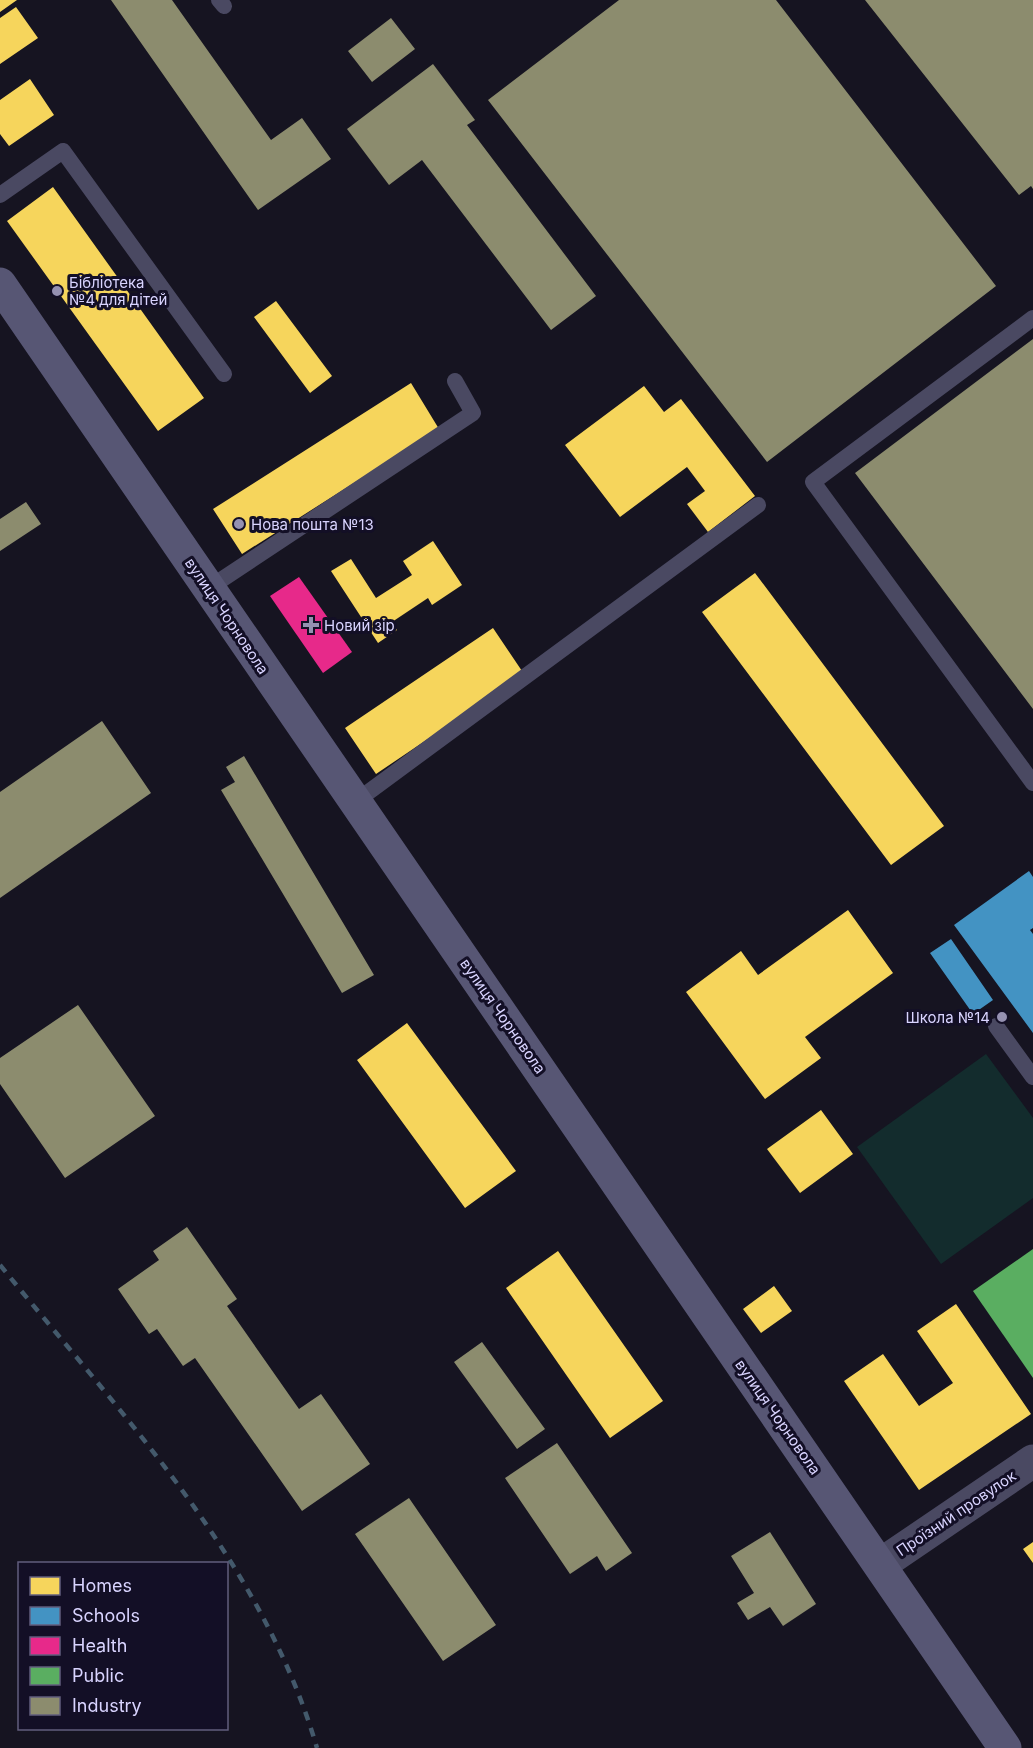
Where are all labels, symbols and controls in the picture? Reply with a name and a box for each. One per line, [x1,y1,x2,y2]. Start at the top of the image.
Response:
place label: Бібліотека №4 для дітей [69,273,167,309]
marker: Бібліотека №4 для дітей [50,284,64,298]
place label: Нова пошта №13 [251,515,374,534]
marker: Нова пошта №13 [232,517,246,531]
street label: вулиця Чорновола [181,554,273,678]
marker: Новий зір [302,616,320,634]
place label: Новий зір [324,616,395,635]
street label: вулиця Чорновола [456,955,550,1077]
place label: Школа №14 [905,1008,990,1027]
marker: Школа №14 [995,1010,1009,1024]
street label: вулиця Чорновола [731,1356,825,1478]
street label: Проїзний провулок [893,1466,1019,1560]
legend [18,1562,228,1730]
text: Homes [72,1575,132,1596]
text: Schools [72,1605,140,1626]
text: Health [72,1635,127,1656]
text: Public [72,1665,124,1686]
text: Industry [72,1695,142,1716]

